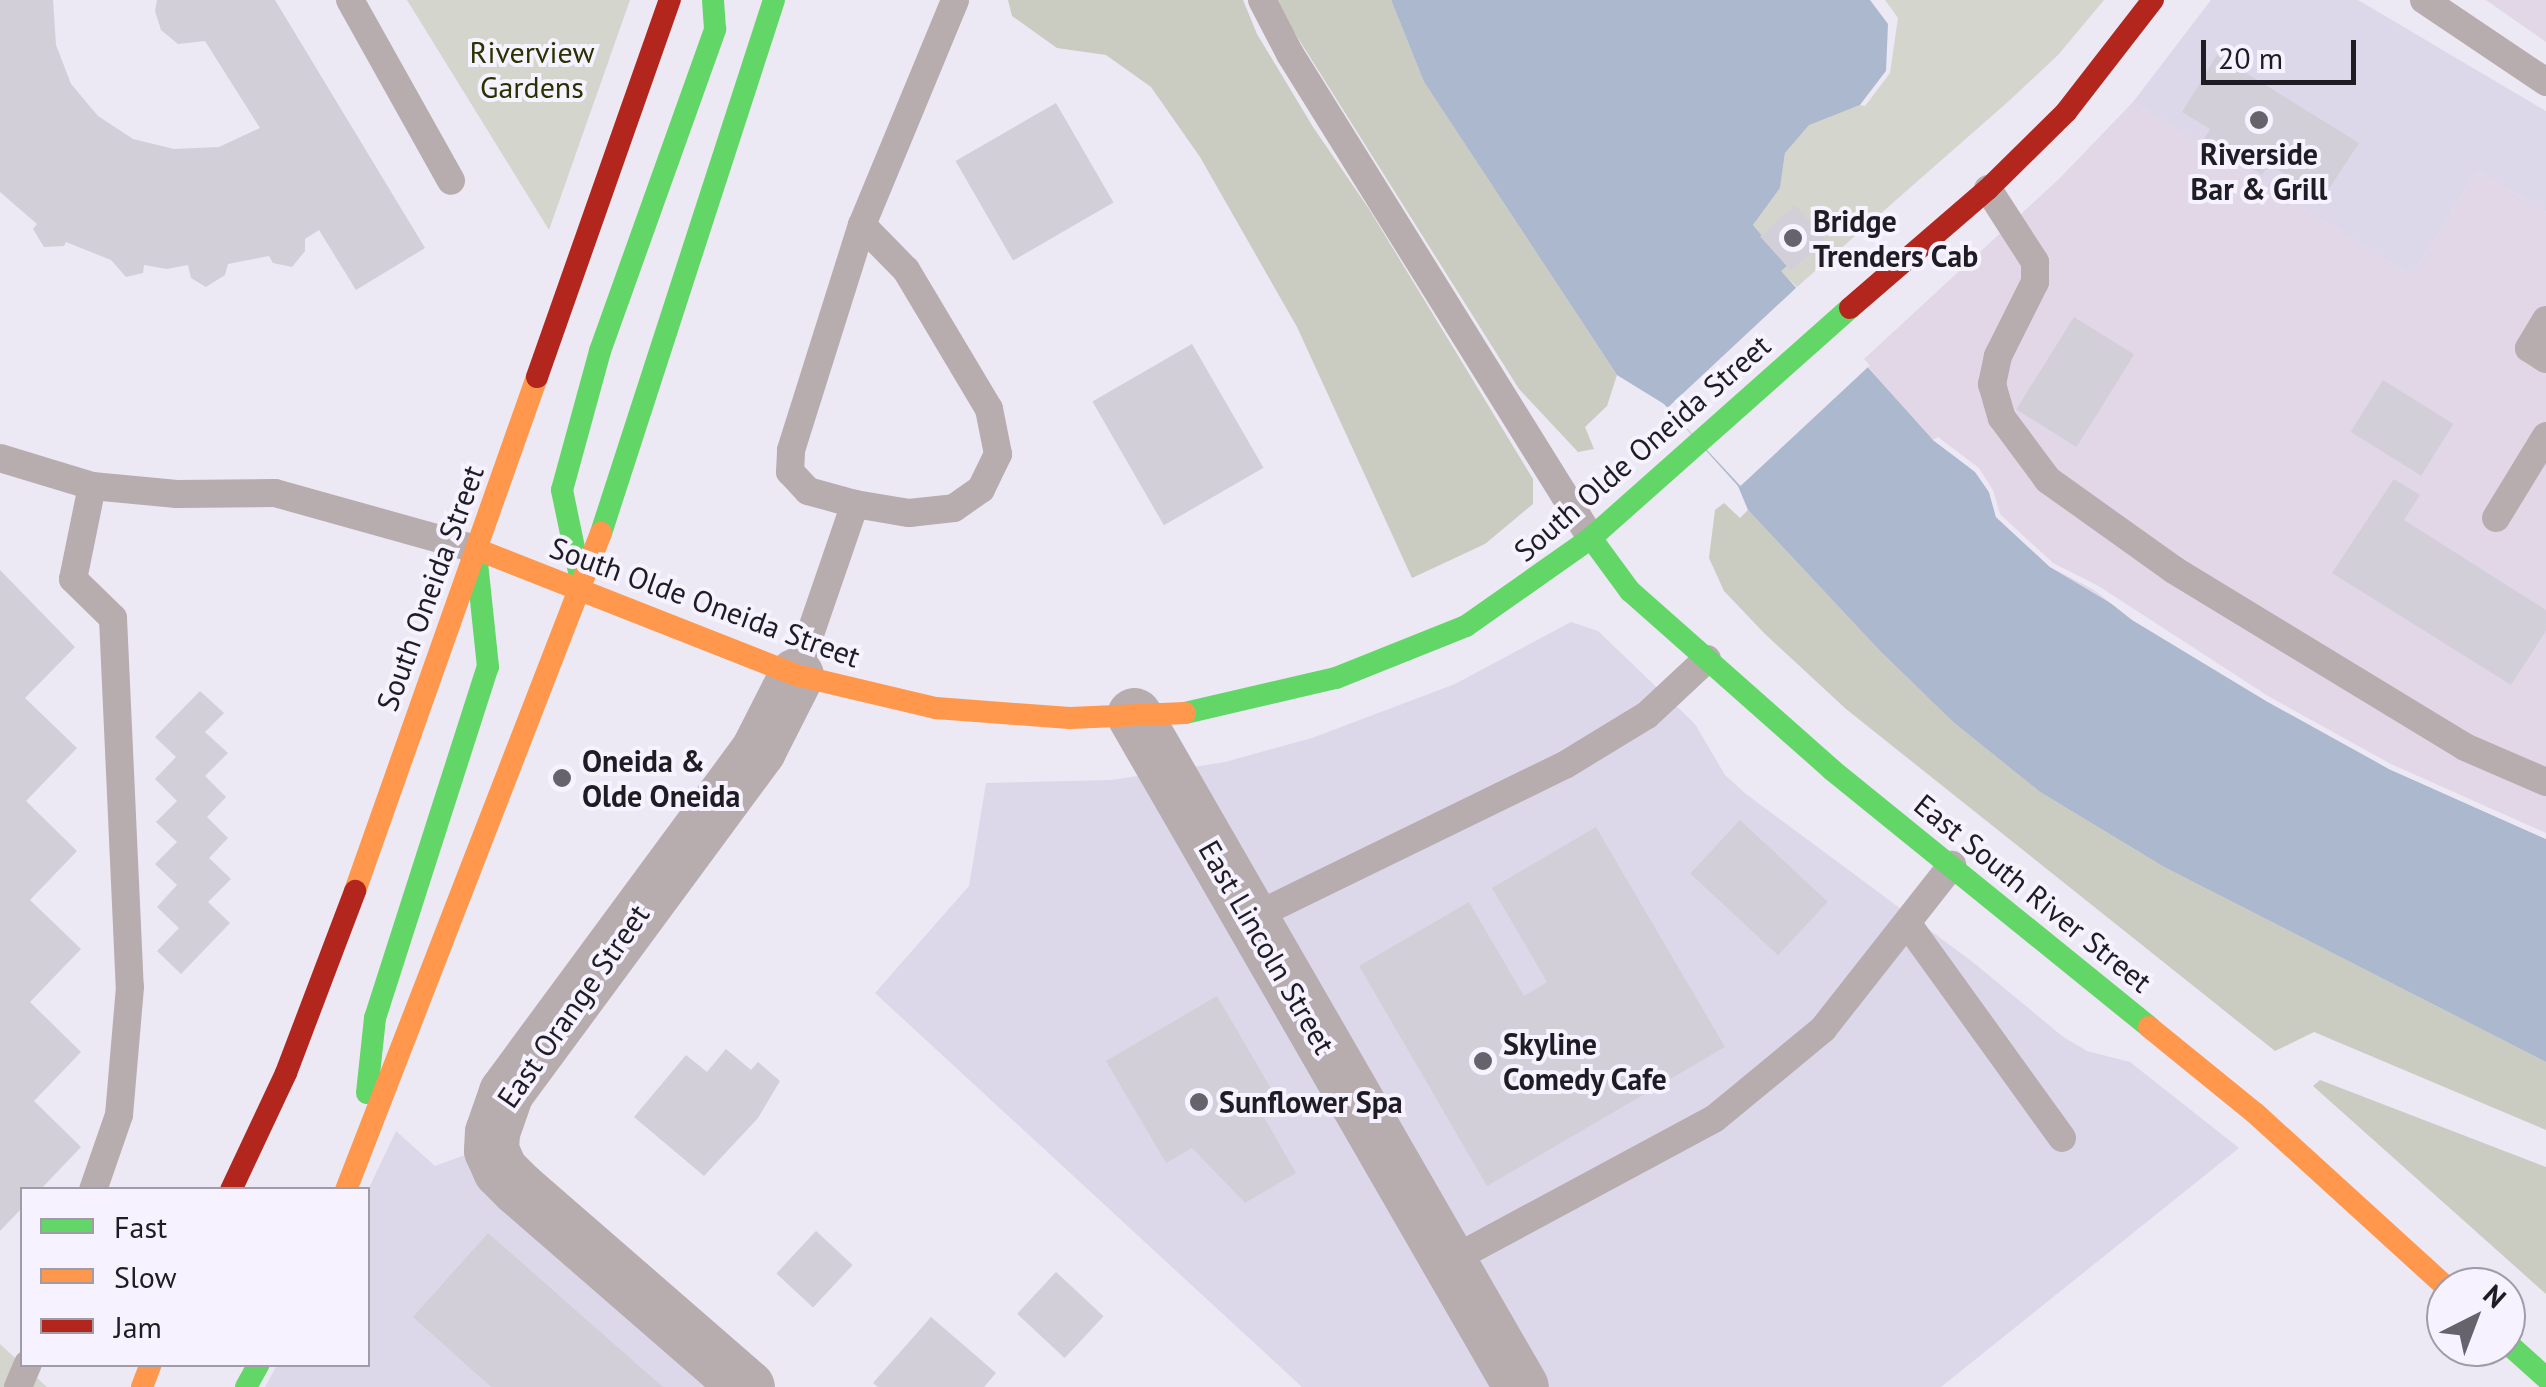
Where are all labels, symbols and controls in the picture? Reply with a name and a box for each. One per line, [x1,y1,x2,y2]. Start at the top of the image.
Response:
scale bar [2206,20,2361,82]
park label: Riverview Gardens [470,34,594,104]
text: 20 m [2218,38,2283,77]
marker: Riverside Bar & Grill [2248,109,2270,131]
place label: Riverside Bar & Grill [2190,136,2328,206]
place label: Bridge Trenders Cab [1813,203,1979,274]
marker: Bridge Trenders Cab [1782,227,1804,249]
street label: South Olde Oneida Street [1507,327,1777,569]
street label: South Oneida Street [369,460,491,716]
street label: South Olde Oneida Street [545,529,865,675]
place label: Oneida & Olde Oneida [582,743,741,814]
marker: Oneida & Olde Oneida [551,767,573,789]
street label: East South River Street [1907,786,2159,1000]
street label: East Lincoln Street [1191,834,1343,1060]
street label: East Orange Street [489,897,657,1115]
place label: Skyline Comedy Cafe [1503,1026,1668,1096]
marker: Skyline Comedy Cafe [1472,1050,1494,1072]
place label: Sunflower Spa [1219,1084,1403,1120]
marker: Sunflower Spa [1188,1091,1210,1113]
legend [20,1187,370,1367]
text: Fast [114,1207,167,1246]
text: Slow [114,1257,177,1296]
north arrow [2426,1267,2526,1367]
text: N [2476,1276,2514,1316]
text: Jam [114,1307,162,1346]

